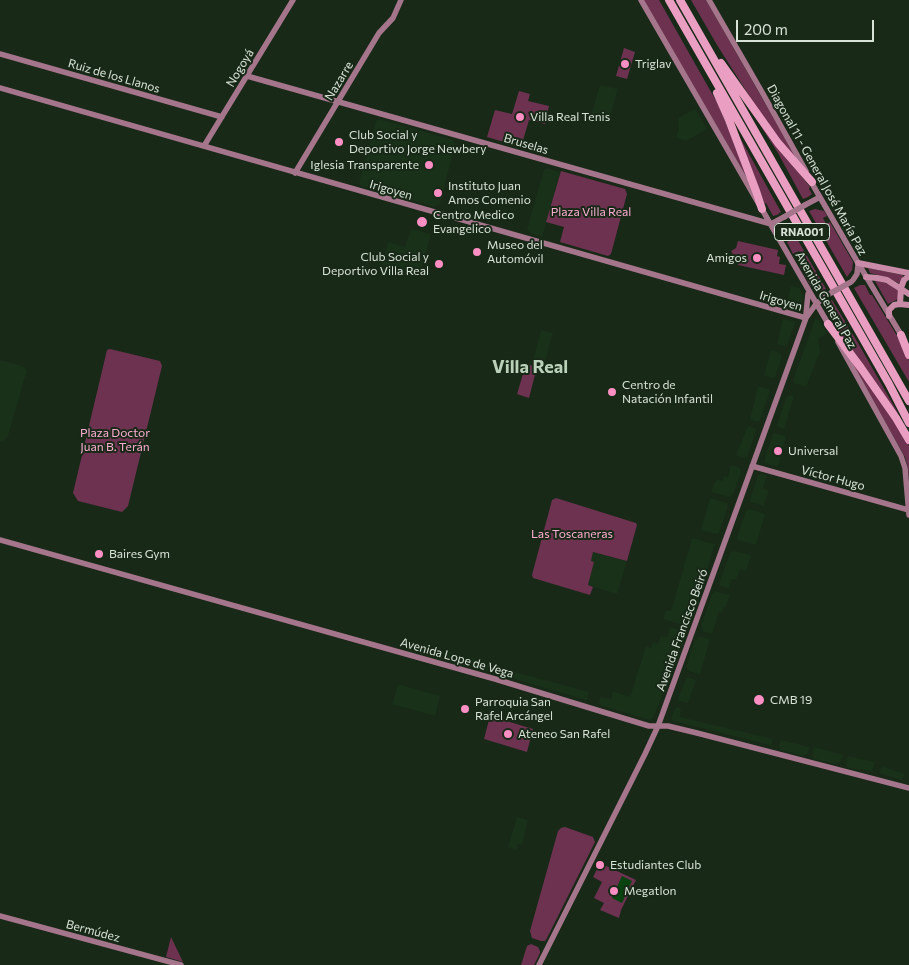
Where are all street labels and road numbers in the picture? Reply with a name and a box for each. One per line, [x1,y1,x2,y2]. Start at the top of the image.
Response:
street label: Nogoyá [223,46,257,90]
street label: Ruiz de los Llanos [66,56,162,96]
street label: Nazarre [322,59,356,103]
street label: Diagonal 11 - General José María Paz [764,82,870,258]
street label: Bruselas [502,131,550,157]
street label: Irigoyen [368,177,414,203]
road number: RNA001 [774,223,830,240]
street label: Avenida General Paz [792,249,860,351]
street label: Irigoyen [758,288,804,314]
street label: Víctor Hugo [800,463,866,493]
street label: Avenida Francisco Beiró [653,567,711,693]
street label: Avenida Lope de Vega [399,635,515,681]
street label: Bermúdez [64,917,122,945]

